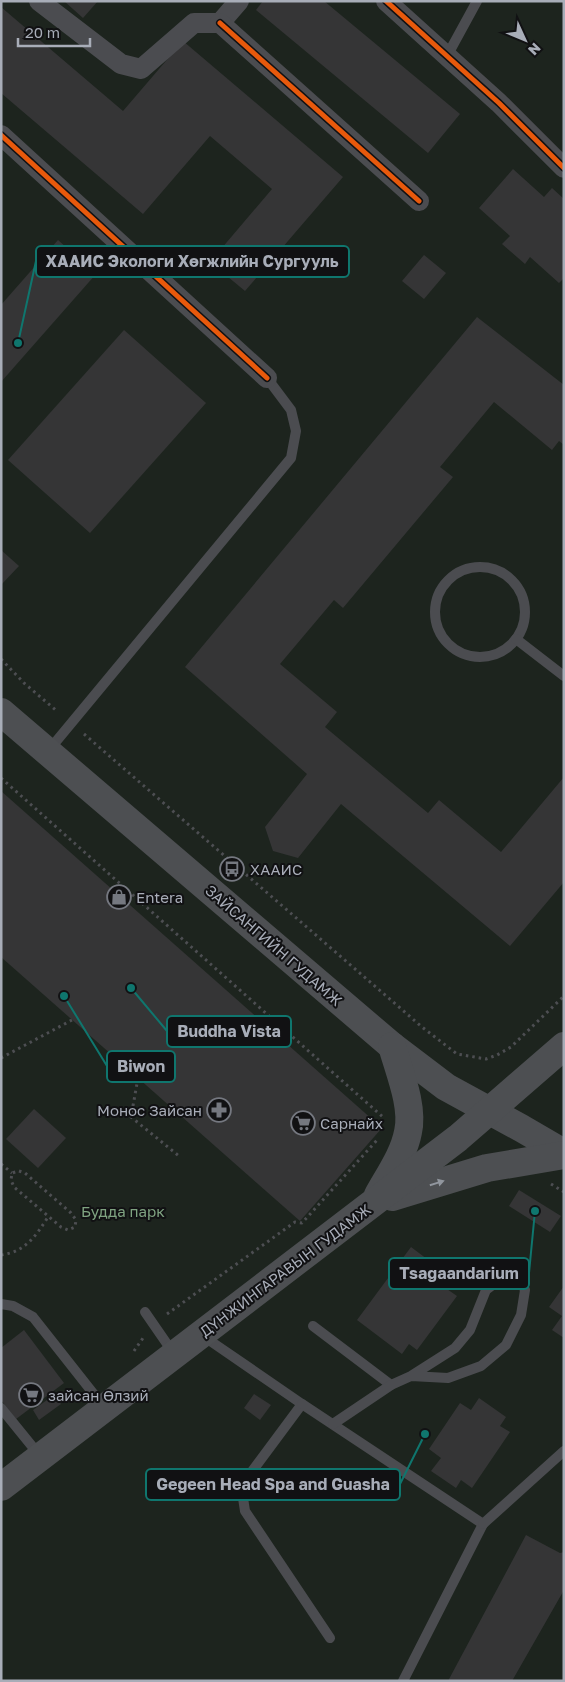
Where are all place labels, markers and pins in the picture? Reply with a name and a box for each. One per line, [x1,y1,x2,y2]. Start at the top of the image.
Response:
callout: ХААИС Экологи Хөгжлийн Сургууль [36,246,349,277]
bus stop icon: ХААИС [219,856,245,882]
place label: ХААИС [250,860,302,878]
shop icon: Entera [106,884,132,910]
place label: Entera [136,888,183,906]
callout: Buddha Vista [167,1016,291,1047]
callout: Biwon [107,1051,175,1082]
pharmacy icon: Монос Зайсан [206,1097,232,1123]
place label: Монос Зайсан [97,1101,202,1119]
supermarket icon: Сарнайх [290,1110,316,1136]
place label: Сарнайх [320,1114,383,1132]
callout: Tsagaandarium [389,1258,529,1289]
supermarket icon: зайсан Өлзий [18,1382,44,1408]
place label: зайсан Өлзий [48,1386,149,1404]
callout: Gegeen Head Spa and Guasha [146,1469,400,1500]

